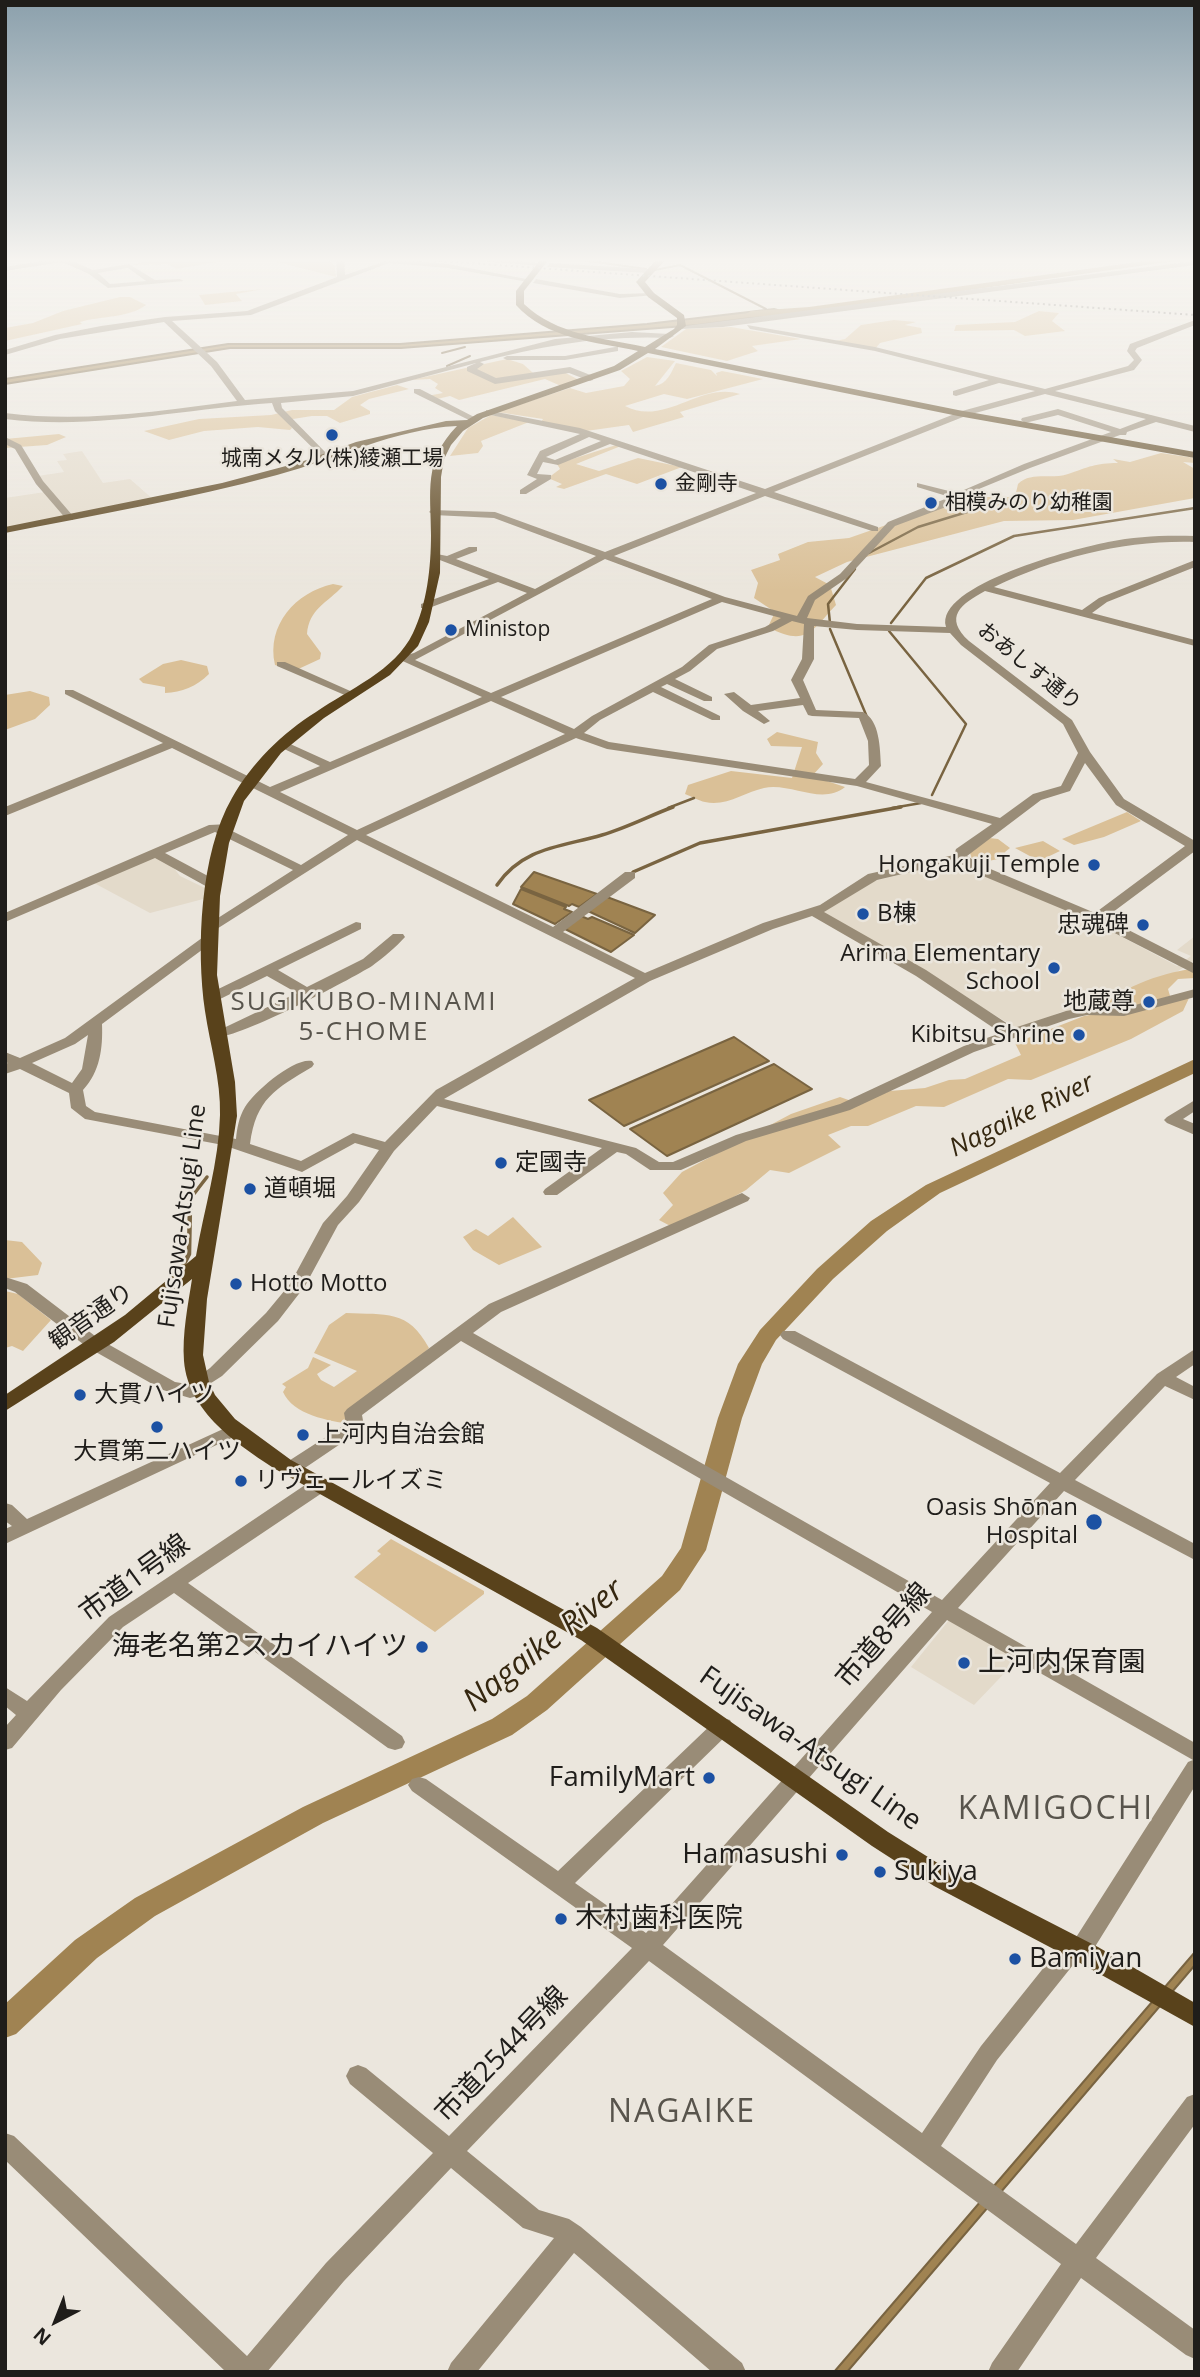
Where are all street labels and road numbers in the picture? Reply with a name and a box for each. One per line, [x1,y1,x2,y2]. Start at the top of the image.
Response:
street label: おあしす通り [972,618,1086,716]
street label: Fujisawa-Atsugi Line [153,1102,213,1330]
street label: 観音通り [44,1278,140,1356]
street label: 市道1号線 [73,1528,197,1630]
street label: 市道8号線 [829,1577,939,1695]
street label: Fujisawa-Atsugi Line [693,1660,927,1838]
street label: 市道2544号線 [429,1980,575,2130]

